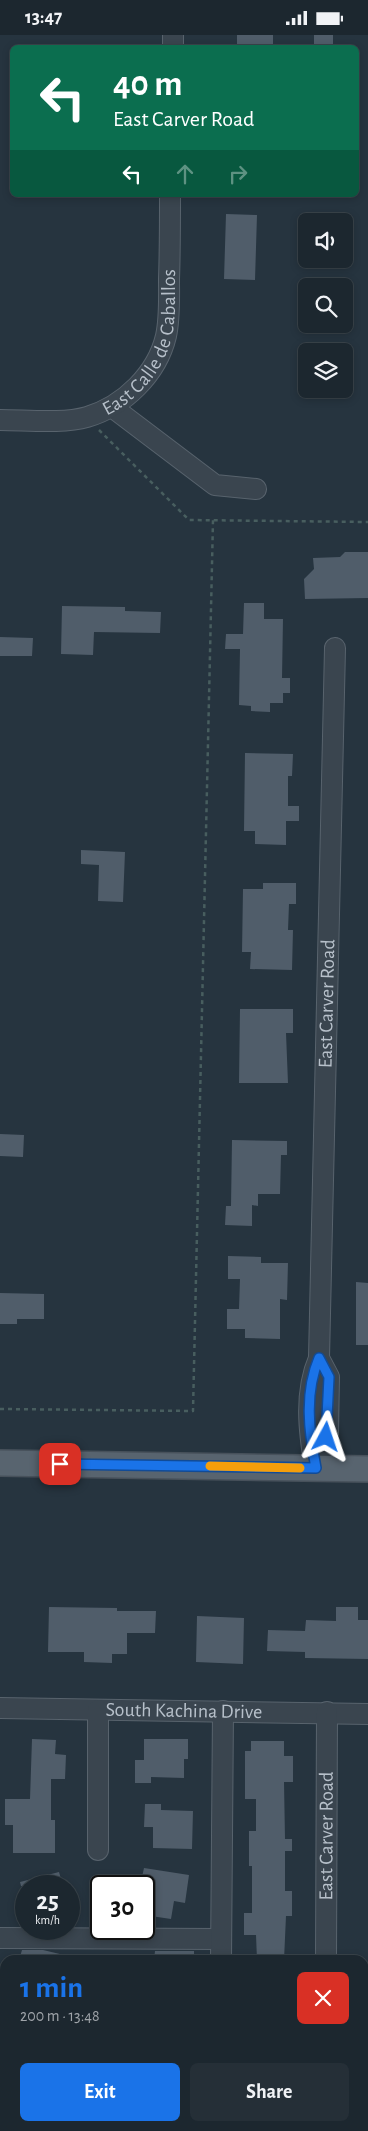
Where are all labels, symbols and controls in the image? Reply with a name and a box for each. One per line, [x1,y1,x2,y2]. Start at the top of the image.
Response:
text: 13:47 [25,8,62,27]
icon: left [30,65,95,130]
text: 40 m [113,67,182,102]
text: East Carver Road [113,108,255,130]
icon: left [118,160,146,188]
icon: ahead [171,160,199,188]
icon: right [224,160,252,188]
map controls [298,213,353,398]
button: sound [298,213,353,268]
street label: East Calle de Caballos [99,269,179,419]
button: search [298,278,353,333]
button: layers [298,343,353,398]
street label: East Carver Road [316,939,338,1068]
position arrow [299,1410,351,1462]
pin [39,1443,81,1485]
icon: arrive [46,1450,74,1478]
street label: South Kachina Drive [105,1700,262,1722]
street label: East Carver Road [316,1772,337,1900]
speed limit sign: 30 [90,1875,155,1940]
text: 25 [36,1889,59,1914]
text: km/h [35,1914,60,1926]
button: close [297,1972,349,2024]
text: 1 min [20,1973,83,2003]
text: 200 m · 13:48 [20,2008,100,2024]
button: Exit [20,2063,180,2121]
button: Share [190,2063,349,2121]

